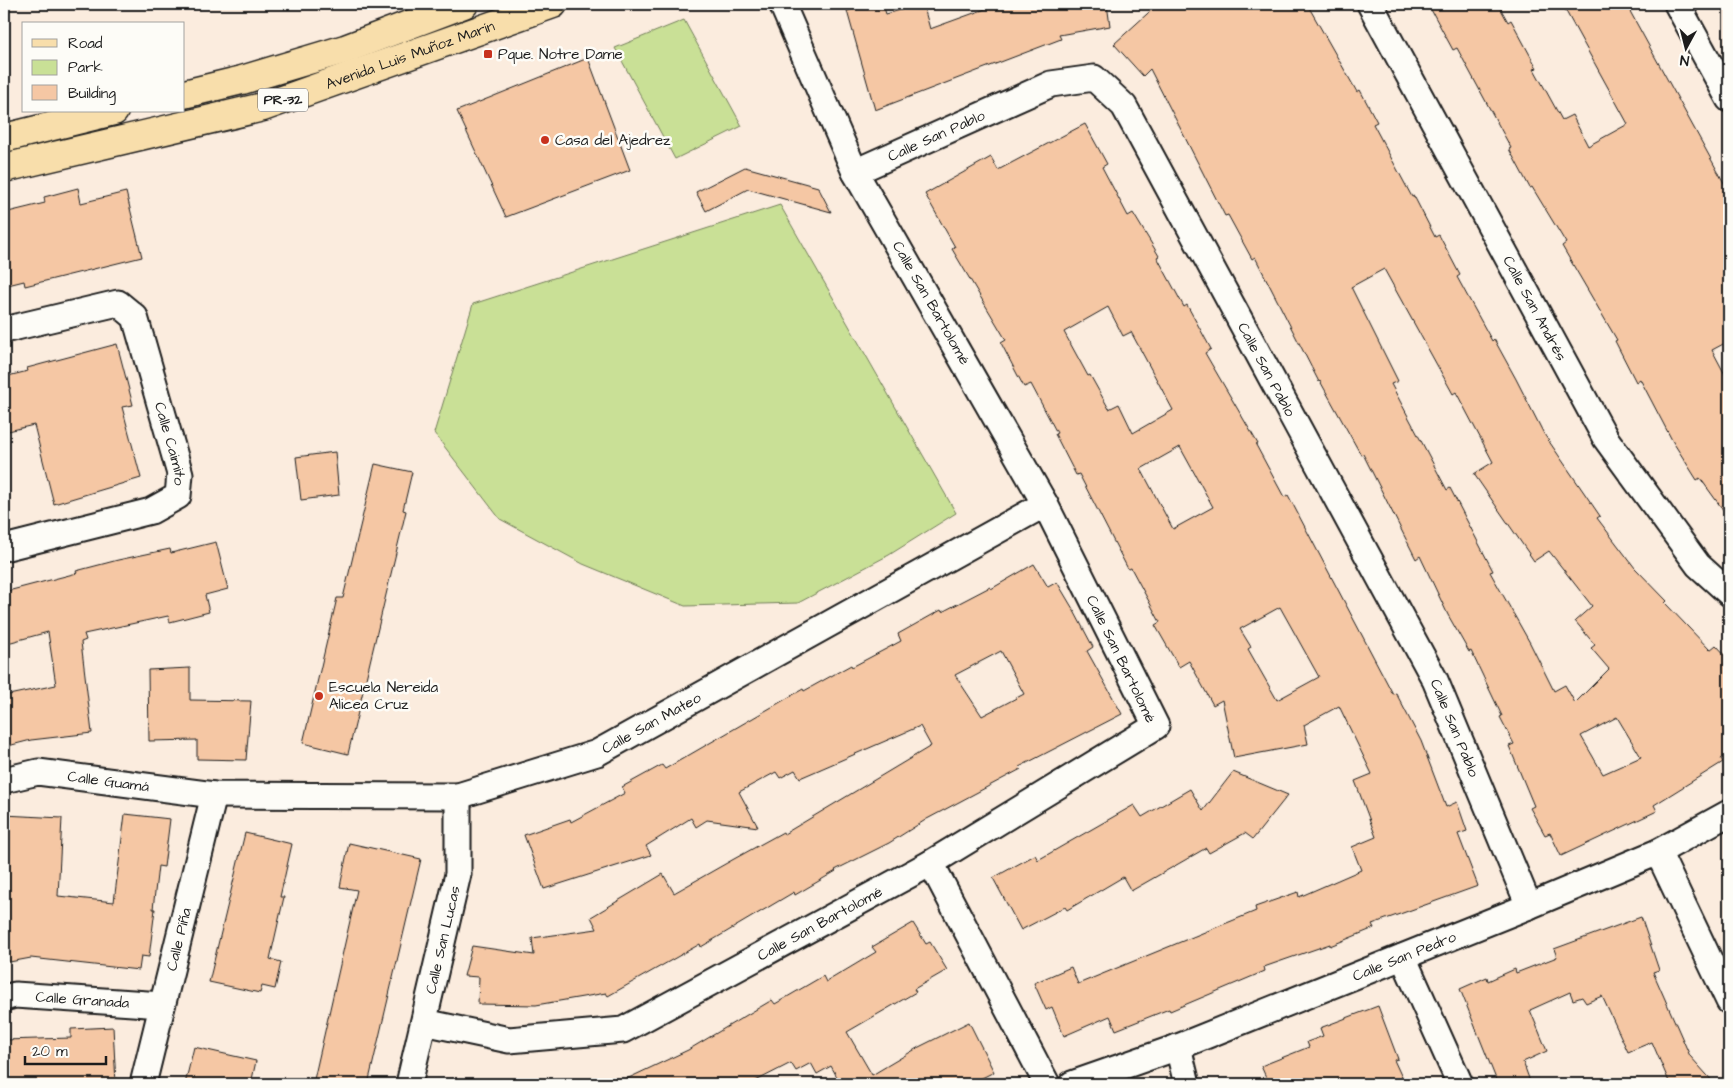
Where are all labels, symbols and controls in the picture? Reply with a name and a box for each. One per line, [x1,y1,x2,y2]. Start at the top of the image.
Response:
street label: Avenida Luis Muñoz Marín [323,15,498,95]
legend [22,22,185,112]
north arrow [1660,22,1710,72]
text: Road [68,33,103,54]
place label: Pque. Notre Dame [498,44,623,65]
marker: Pque. Notre Dame [482,48,494,60]
text: N [1679,49,1690,70]
text: Park [68,57,103,78]
text: Building [68,83,116,105]
road number: PR-32 [258,88,308,112]
street label: Calle San Pablo [884,104,989,167]
place label: Casa del Ajedrez [555,130,671,151]
marker: Casa del Ajedrez [539,134,551,146]
street label: Calle San Bartolomé [887,237,975,369]
street label: Calle San Andrés [1498,252,1572,365]
street label: Calle San Pablo [1233,319,1301,421]
street label: Calle Caimito [149,399,191,487]
street label: Calle San Bartolomé [1081,592,1161,726]
street label: Calle San Pablo [1425,676,1485,781]
place label: Escuela Nereida Alicea Cruz [329,677,438,715]
street label: Calle San Mateo [598,687,705,759]
marker: Escuela Nereida Alicea Cruz [313,690,325,702]
street label: Calle Guamá [66,765,151,797]
street label: Calle San Bartolomé [753,881,886,966]
street label: Calle San Lucas [420,883,466,996]
street label: Calle Piña [161,905,196,973]
street label: Calle San Pedro [1349,926,1460,986]
street label: Calle Granada [35,986,130,1013]
scale bar [25,1033,106,1065]
text: 20 m [32,1041,68,1062]

